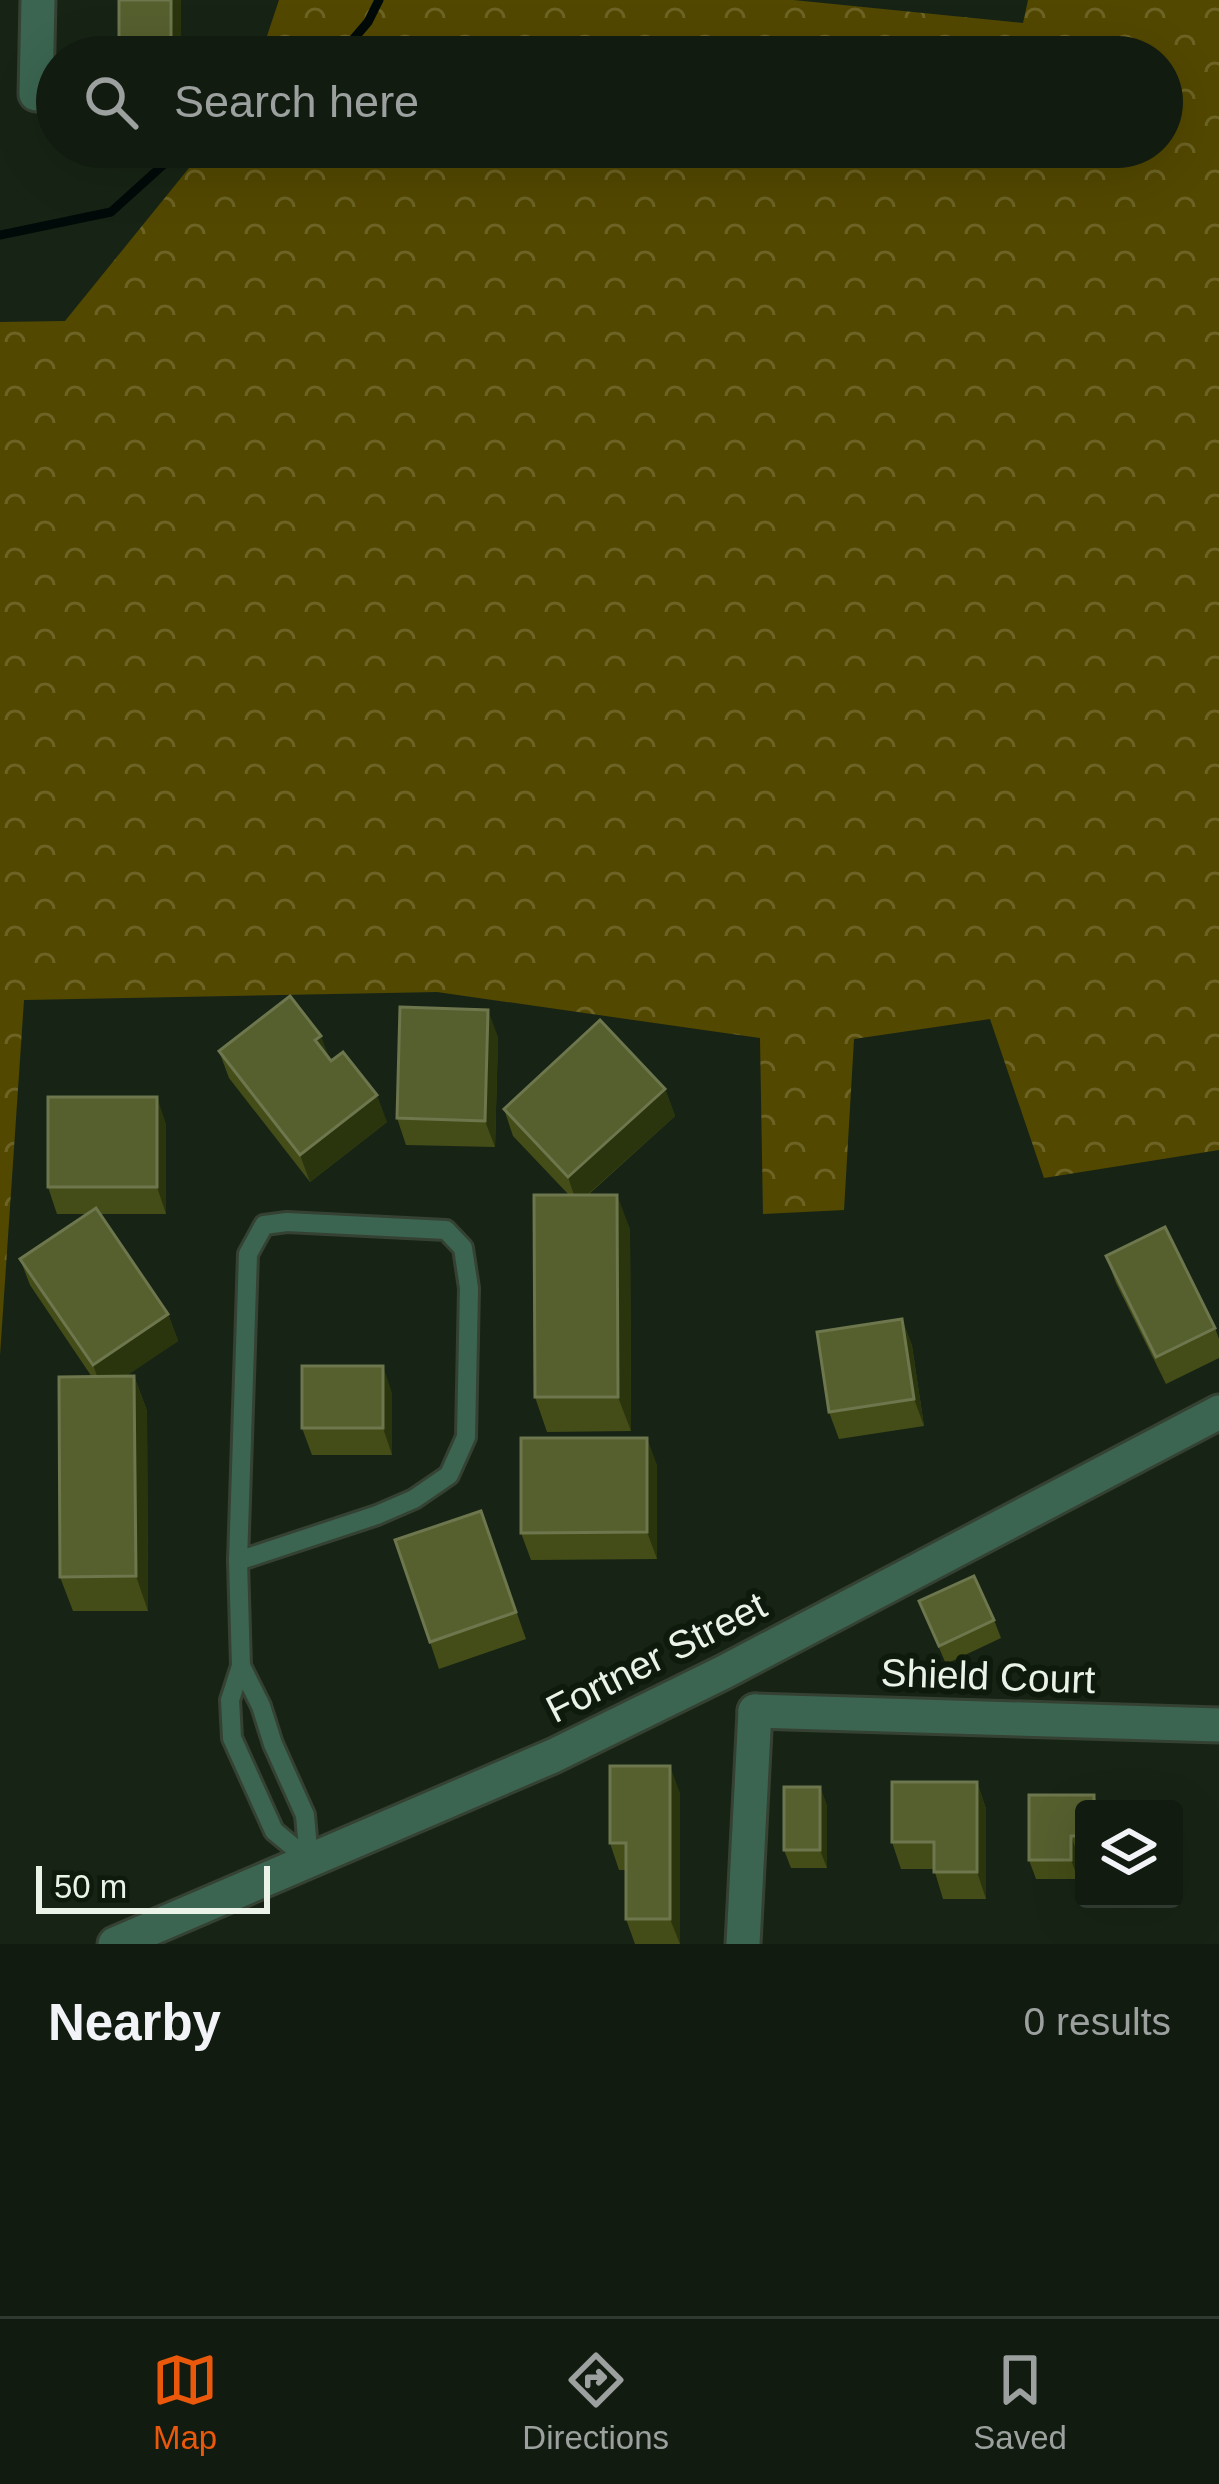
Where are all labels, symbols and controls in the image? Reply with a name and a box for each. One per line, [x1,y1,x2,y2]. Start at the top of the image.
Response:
search box [36,36,1183,168]
icon: search [78,69,144,135]
text: Search here [174,76,419,127]
street label: Fortner Street [539,1583,773,1731]
street label: Shield Court [880,1651,1096,1701]
map controls [1075,1800,1183,1908]
button: layers [1075,1800,1183,1908]
scale bar [36,1860,270,1913]
text: 50 m [54,1868,127,1905]
text: Nearby [48,1994,221,2051]
text: 0 results [1024,2000,1171,2043]
tab: Map [152,2347,218,2457]
tab: Directions [522,2347,669,2457]
tab: Saved [973,2347,1067,2457]

